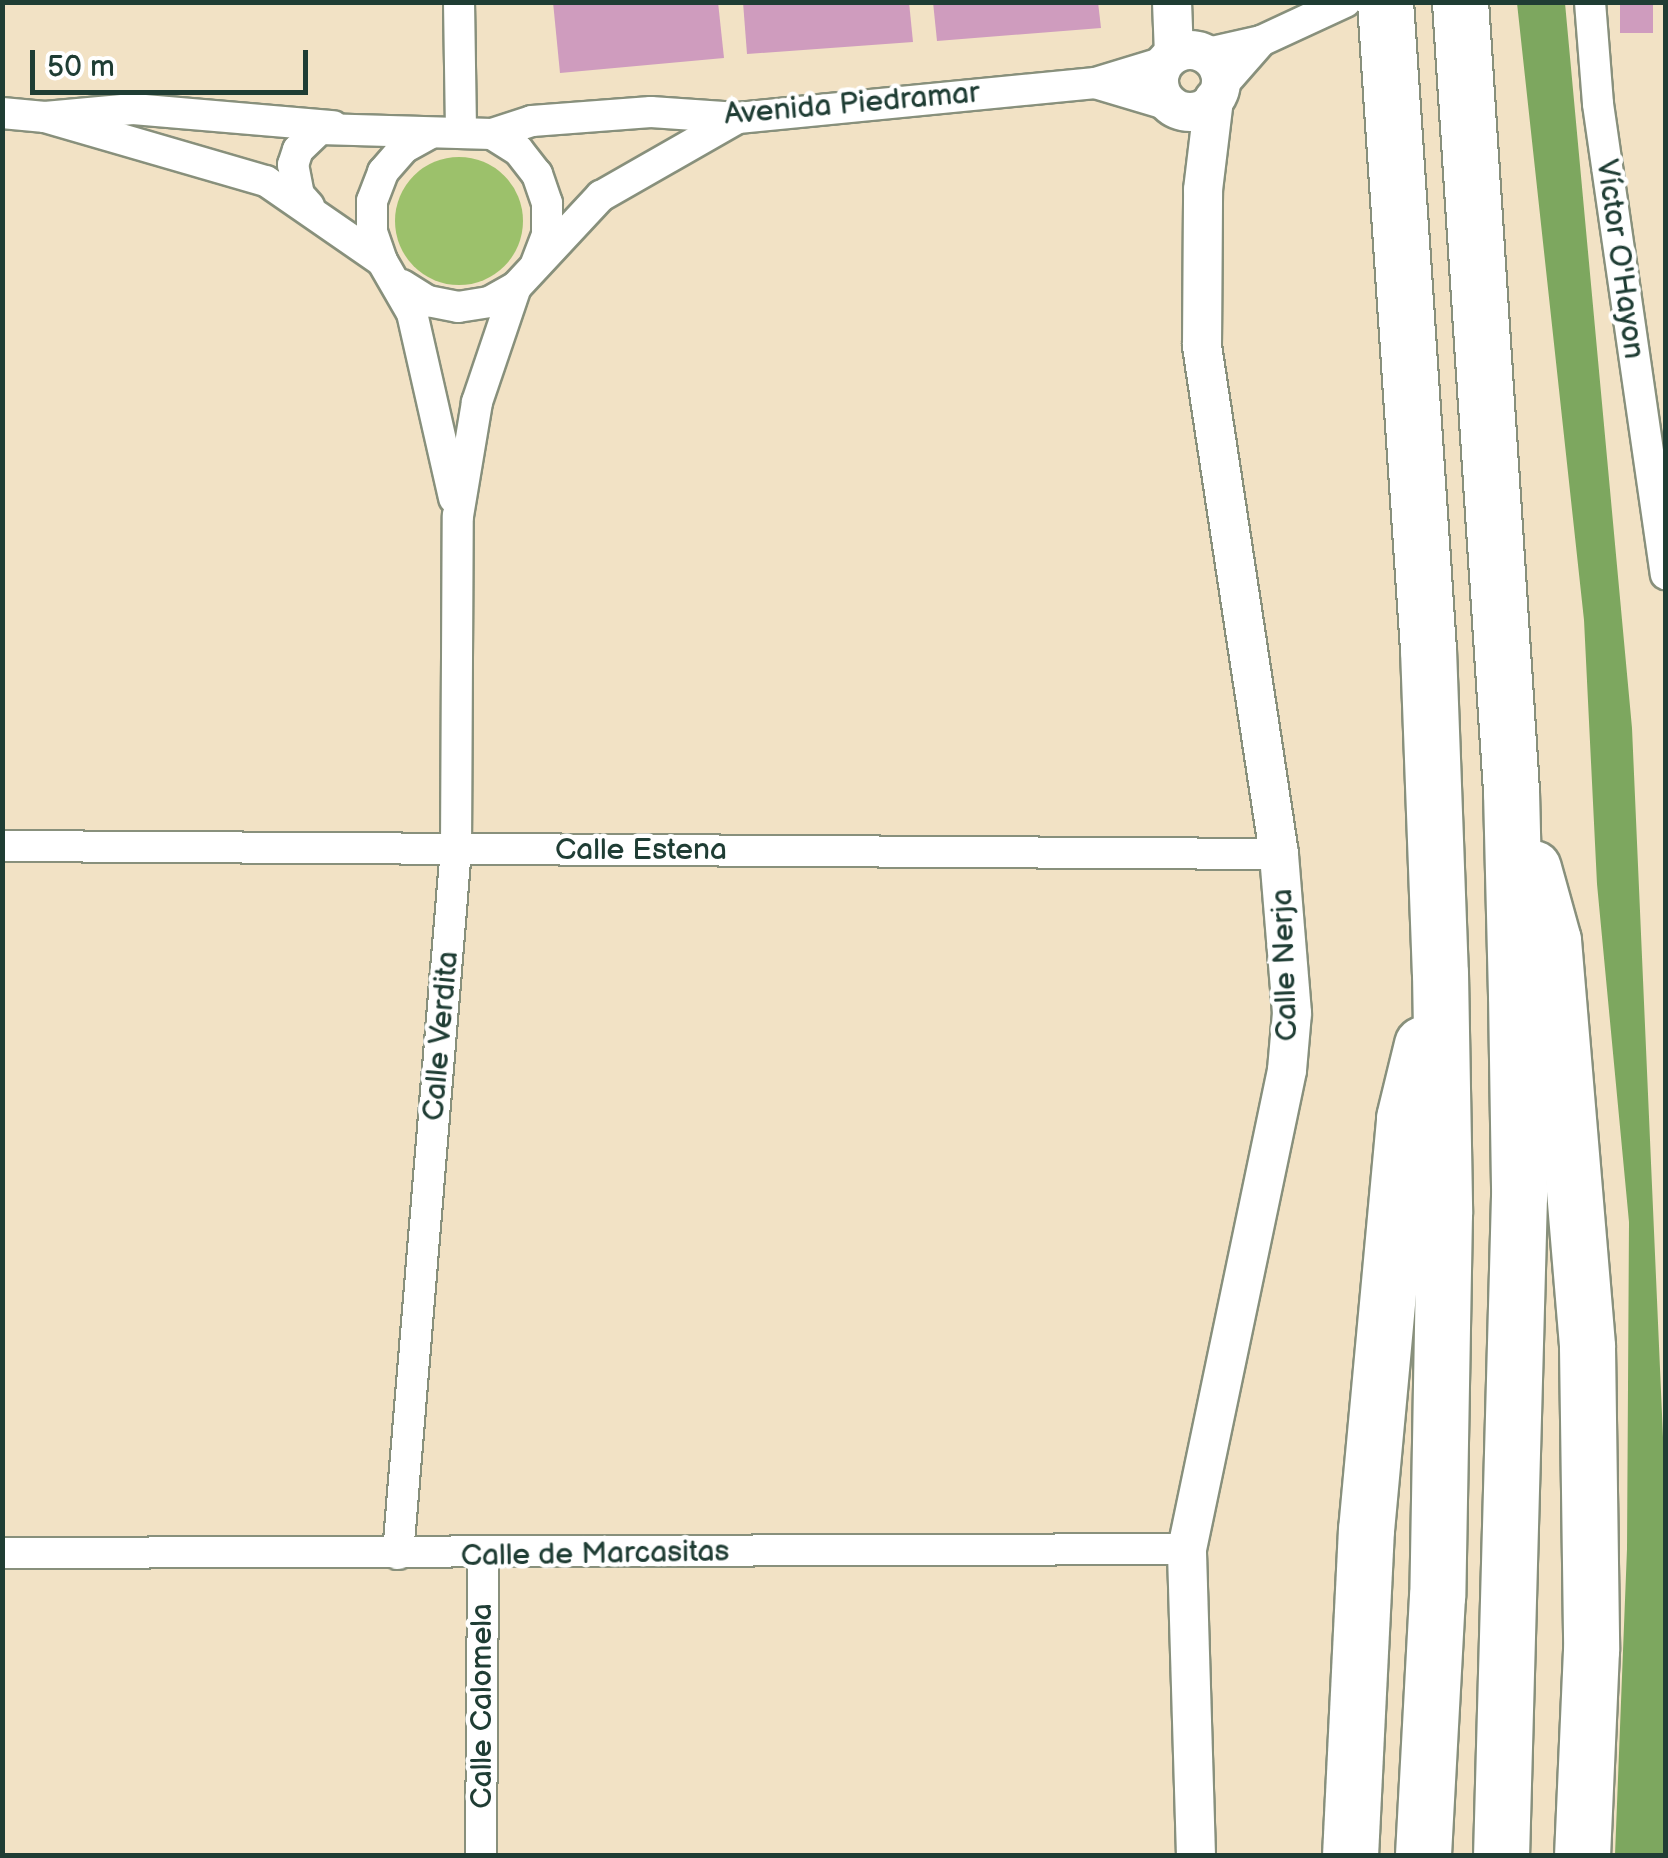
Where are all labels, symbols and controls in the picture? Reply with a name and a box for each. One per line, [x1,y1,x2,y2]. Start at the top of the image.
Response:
scale bar [35,30,312,92]
text: 50 m [47,49,115,85]
street label: Avenida Piedramar [723,75,981,133]
street label: Víctor O'Hayon [1588,157,1652,361]
street label: Calle Estena [555,832,727,868]
street label: Calle Nerja [1264,888,1306,1042]
street label: Calle Verdita [416,949,466,1123]
street label: Calle de Marcasitas [460,1534,730,1574]
street label: Calle Calomela [464,1603,500,1809]

